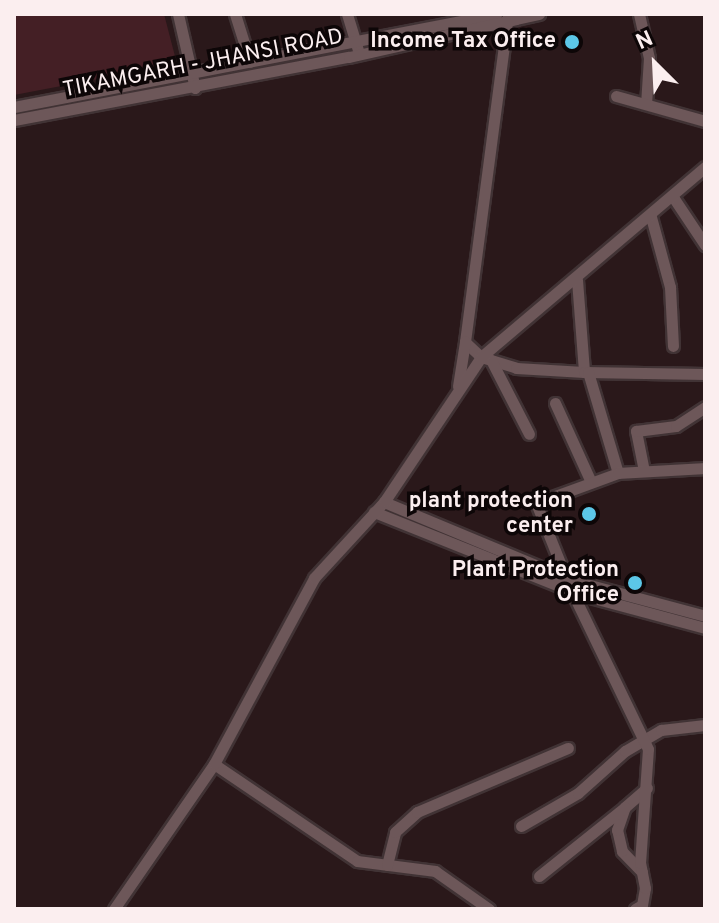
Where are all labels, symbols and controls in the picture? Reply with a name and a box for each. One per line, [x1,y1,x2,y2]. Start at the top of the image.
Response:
street label: TIKAMGARH - JHANSI ROAD [61,24,345,104]
north arrow [615,24,695,104]
text: N [632,26,658,57]
place label: Income Tax Office [370,29,556,55]
marker: Income Tax Office [563,33,581,51]
place label: plant protection center [409,488,573,540]
marker: plant protection center [580,505,598,523]
place label: Plant Protection Office [452,557,619,608]
marker: Plant Protection Office [626,574,644,592]

